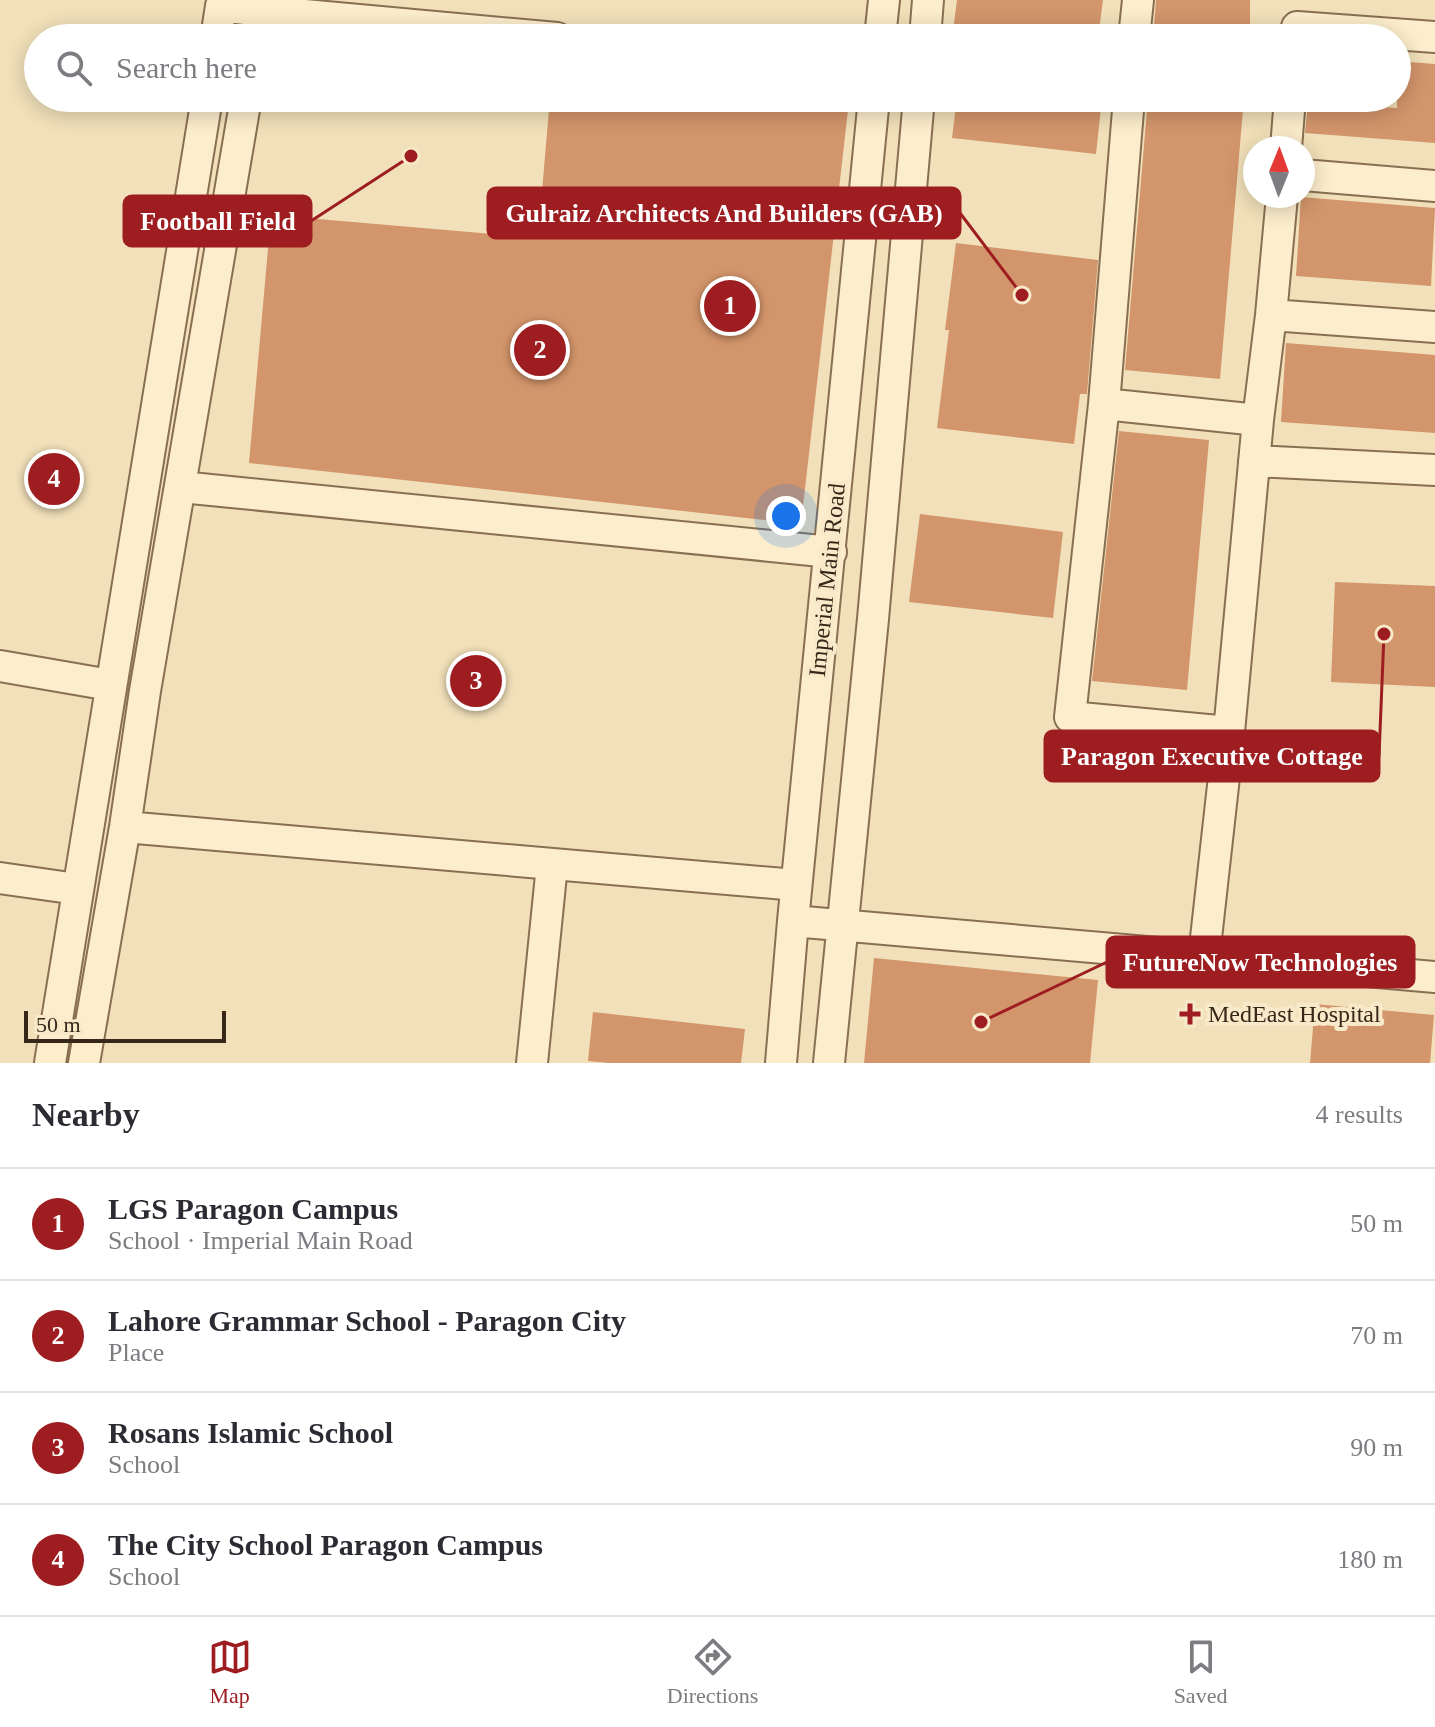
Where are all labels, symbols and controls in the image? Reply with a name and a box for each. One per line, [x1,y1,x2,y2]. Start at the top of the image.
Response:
search box [24,24,1411,112]
icon: search [52,46,96,90]
text: Search here [116,51,257,84]
north arrow [1243,136,1315,208]
callout: Gulraiz Architects And Builders (GAB) [488,188,960,238]
callout: Football Field [124,196,311,246]
text: Gulraiz Architects And Builders (GAB) [505,199,943,228]
text: Football Field [140,207,296,236]
pin: 1 [704,276,756,336]
pin: 2 [514,320,566,380]
pin: 4 [28,449,80,509]
street label: Imperial Main Road [804,482,850,678]
your location [766,496,806,536]
pin: 3 [450,651,502,711]
callout: Paragon Executive Cottage [1045,731,1379,781]
text: Paragon Executive Cottage [1061,742,1363,771]
callout: FutureNow Technologies [1107,937,1414,987]
text: FutureNow Technologies [1123,948,1397,977]
place label: MedEast Hospital [1208,1001,1381,1027]
marker: MedEast Hospital [1179,1003,1201,1025]
scale bar [24,1007,226,1043]
text: 50 m [36,1012,81,1037]
text: Nearby [32,1096,140,1133]
text: 4 results [1316,1100,1403,1129]
text: LGS Paragon Campus [108,1192,398,1225]
text: 1 [52,1209,65,1238]
text: 50 m [1350,1209,1403,1238]
text: School · Imperial Main Road [108,1226,413,1255]
text: Lahore Grammar School - Paragon City [108,1304,626,1337]
text: 2 [52,1321,65,1350]
text: 70 m [1350,1321,1403,1350]
text: Place [108,1338,164,1367]
text: Rosans Islamic School [108,1416,393,1449]
text: 3 [52,1433,65,1462]
text: 90 m [1350,1433,1403,1462]
text: School [108,1450,180,1479]
text: The City School Paragon Campus [108,1528,543,1561]
text: 4 [52,1545,65,1574]
text: 180 m [1337,1545,1403,1574]
text: School [108,1562,180,1591]
tab: Map [208,1635,252,1709]
tab: Directions [667,1635,758,1709]
tab: Saved [1174,1635,1227,1709]

